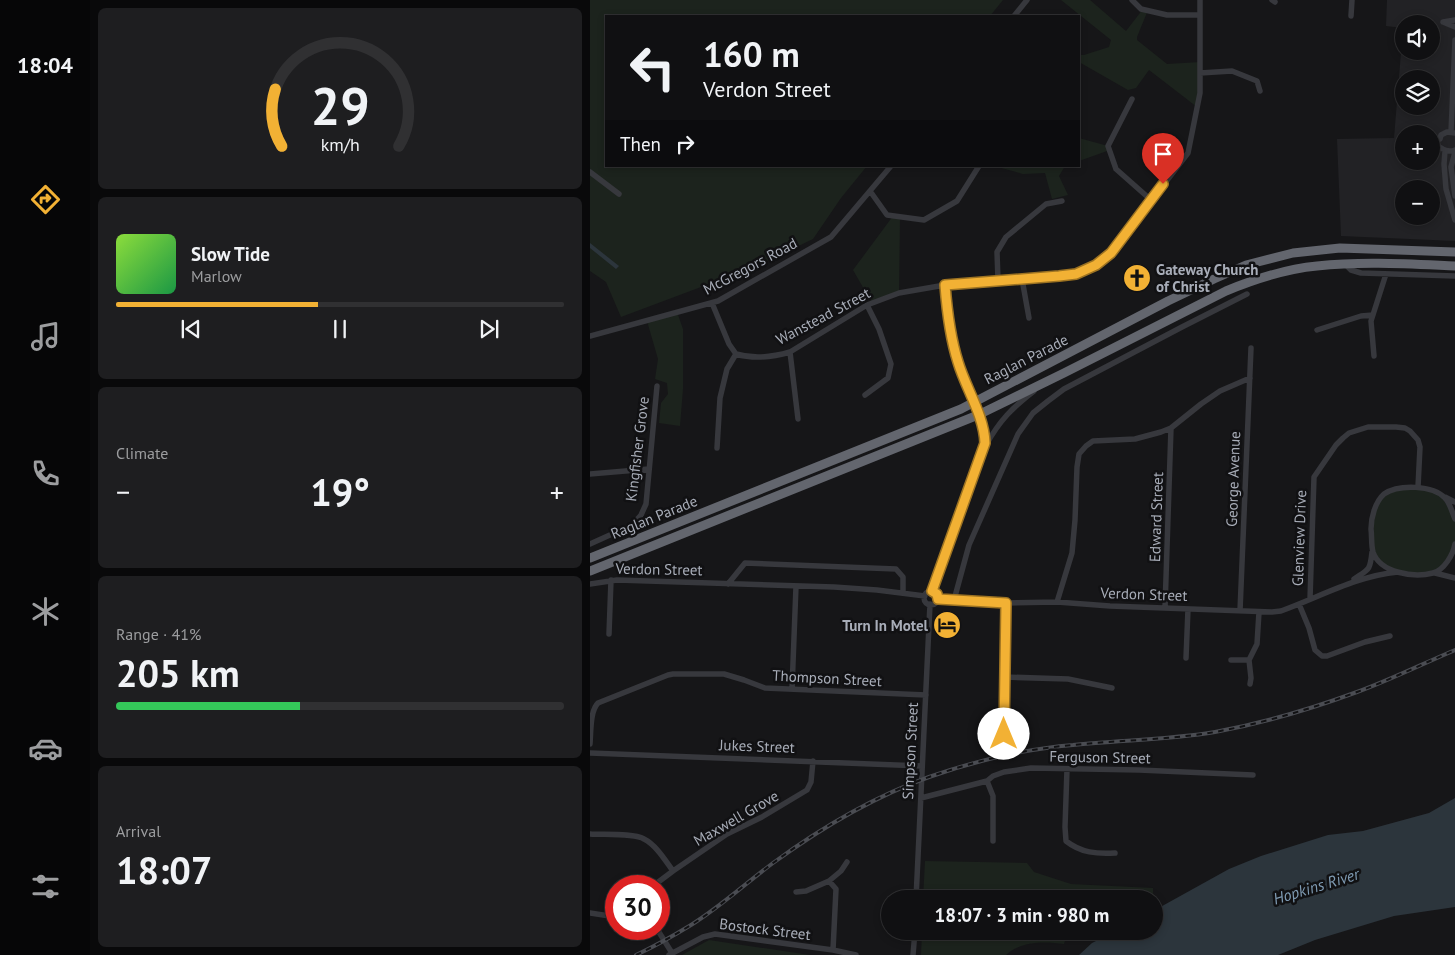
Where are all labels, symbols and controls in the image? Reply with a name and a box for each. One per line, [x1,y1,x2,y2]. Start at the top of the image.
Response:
map controls [1395,15,1440,225]
button: sound [1395,15,1440,60]
text: 160 m [703,31,800,77]
icon: left [620,35,685,100]
text: 18:04 [17,51,73,79]
button: layers [1395,70,1440,115]
text: 29 [311,72,369,139]
text: Verdon Street [703,75,831,103]
button: + [1395,125,1440,170]
icon: right [671,130,699,158]
text: Then [620,132,661,156]
text: km/h [320,133,360,156]
pin [1142,133,1184,184]
icon: arrive [1149,140,1177,168]
button: − [1395,180,1440,225]
icon: directions [28,182,63,217]
street label: McGregors Road [700,233,800,299]
text: Slow Tide [191,242,270,266]
place label: Gateway Church of Christ [1156,260,1258,296]
church icon: Gateway Church of Christ [1122,263,1152,293]
text: Marlow [191,266,242,286]
street label: Wanstead Street [773,283,873,349]
icon: previous [177,315,205,343]
icon: pause [326,315,354,343]
icon: next [475,315,503,343]
icon: music [28,319,63,354]
street label: Raglan Parade [981,330,1071,388]
street label: Kingfisher Grove [621,395,653,503]
street label: George Avenue [1222,431,1244,527]
text: Climate [116,443,168,463]
icon: phone [28,456,63,491]
text: 19° [310,467,370,516]
street label: Edward Street [1145,472,1167,562]
text: − [116,473,130,510]
text: + [550,473,564,510]
street label: Glenview Drive [1288,490,1310,586]
street label: Raglan Parade [608,491,700,543]
street label: Verdon Street [614,559,703,579]
street label: Verdon Street [1099,583,1188,605]
icon: climate [28,594,63,629]
hotel icon: Turn In Motel [932,610,962,640]
place label: Turn In Motel [842,616,929,635]
text: Range · 41% [116,624,201,644]
text: 205 km [116,648,240,697]
street label: Thompson Street [772,666,882,690]
street label: Simpson Street [898,702,922,800]
position arrow [977,707,1029,759]
icon: car [28,731,63,766]
street label: Jukes Street [718,735,795,757]
street label: Ferguson Street [1049,747,1151,767]
street label: Maxwell Grove [690,786,782,850]
text: Arrival [116,821,161,841]
text: 18:07 [116,845,212,894]
water label: Hopkins River [1270,863,1363,909]
icon: filters [28,869,63,904]
speed limit sign: 30 [605,875,670,940]
text: 18:07 · 3 min · 980 m [935,903,1109,927]
street label: Bostock Street [718,914,812,944]

